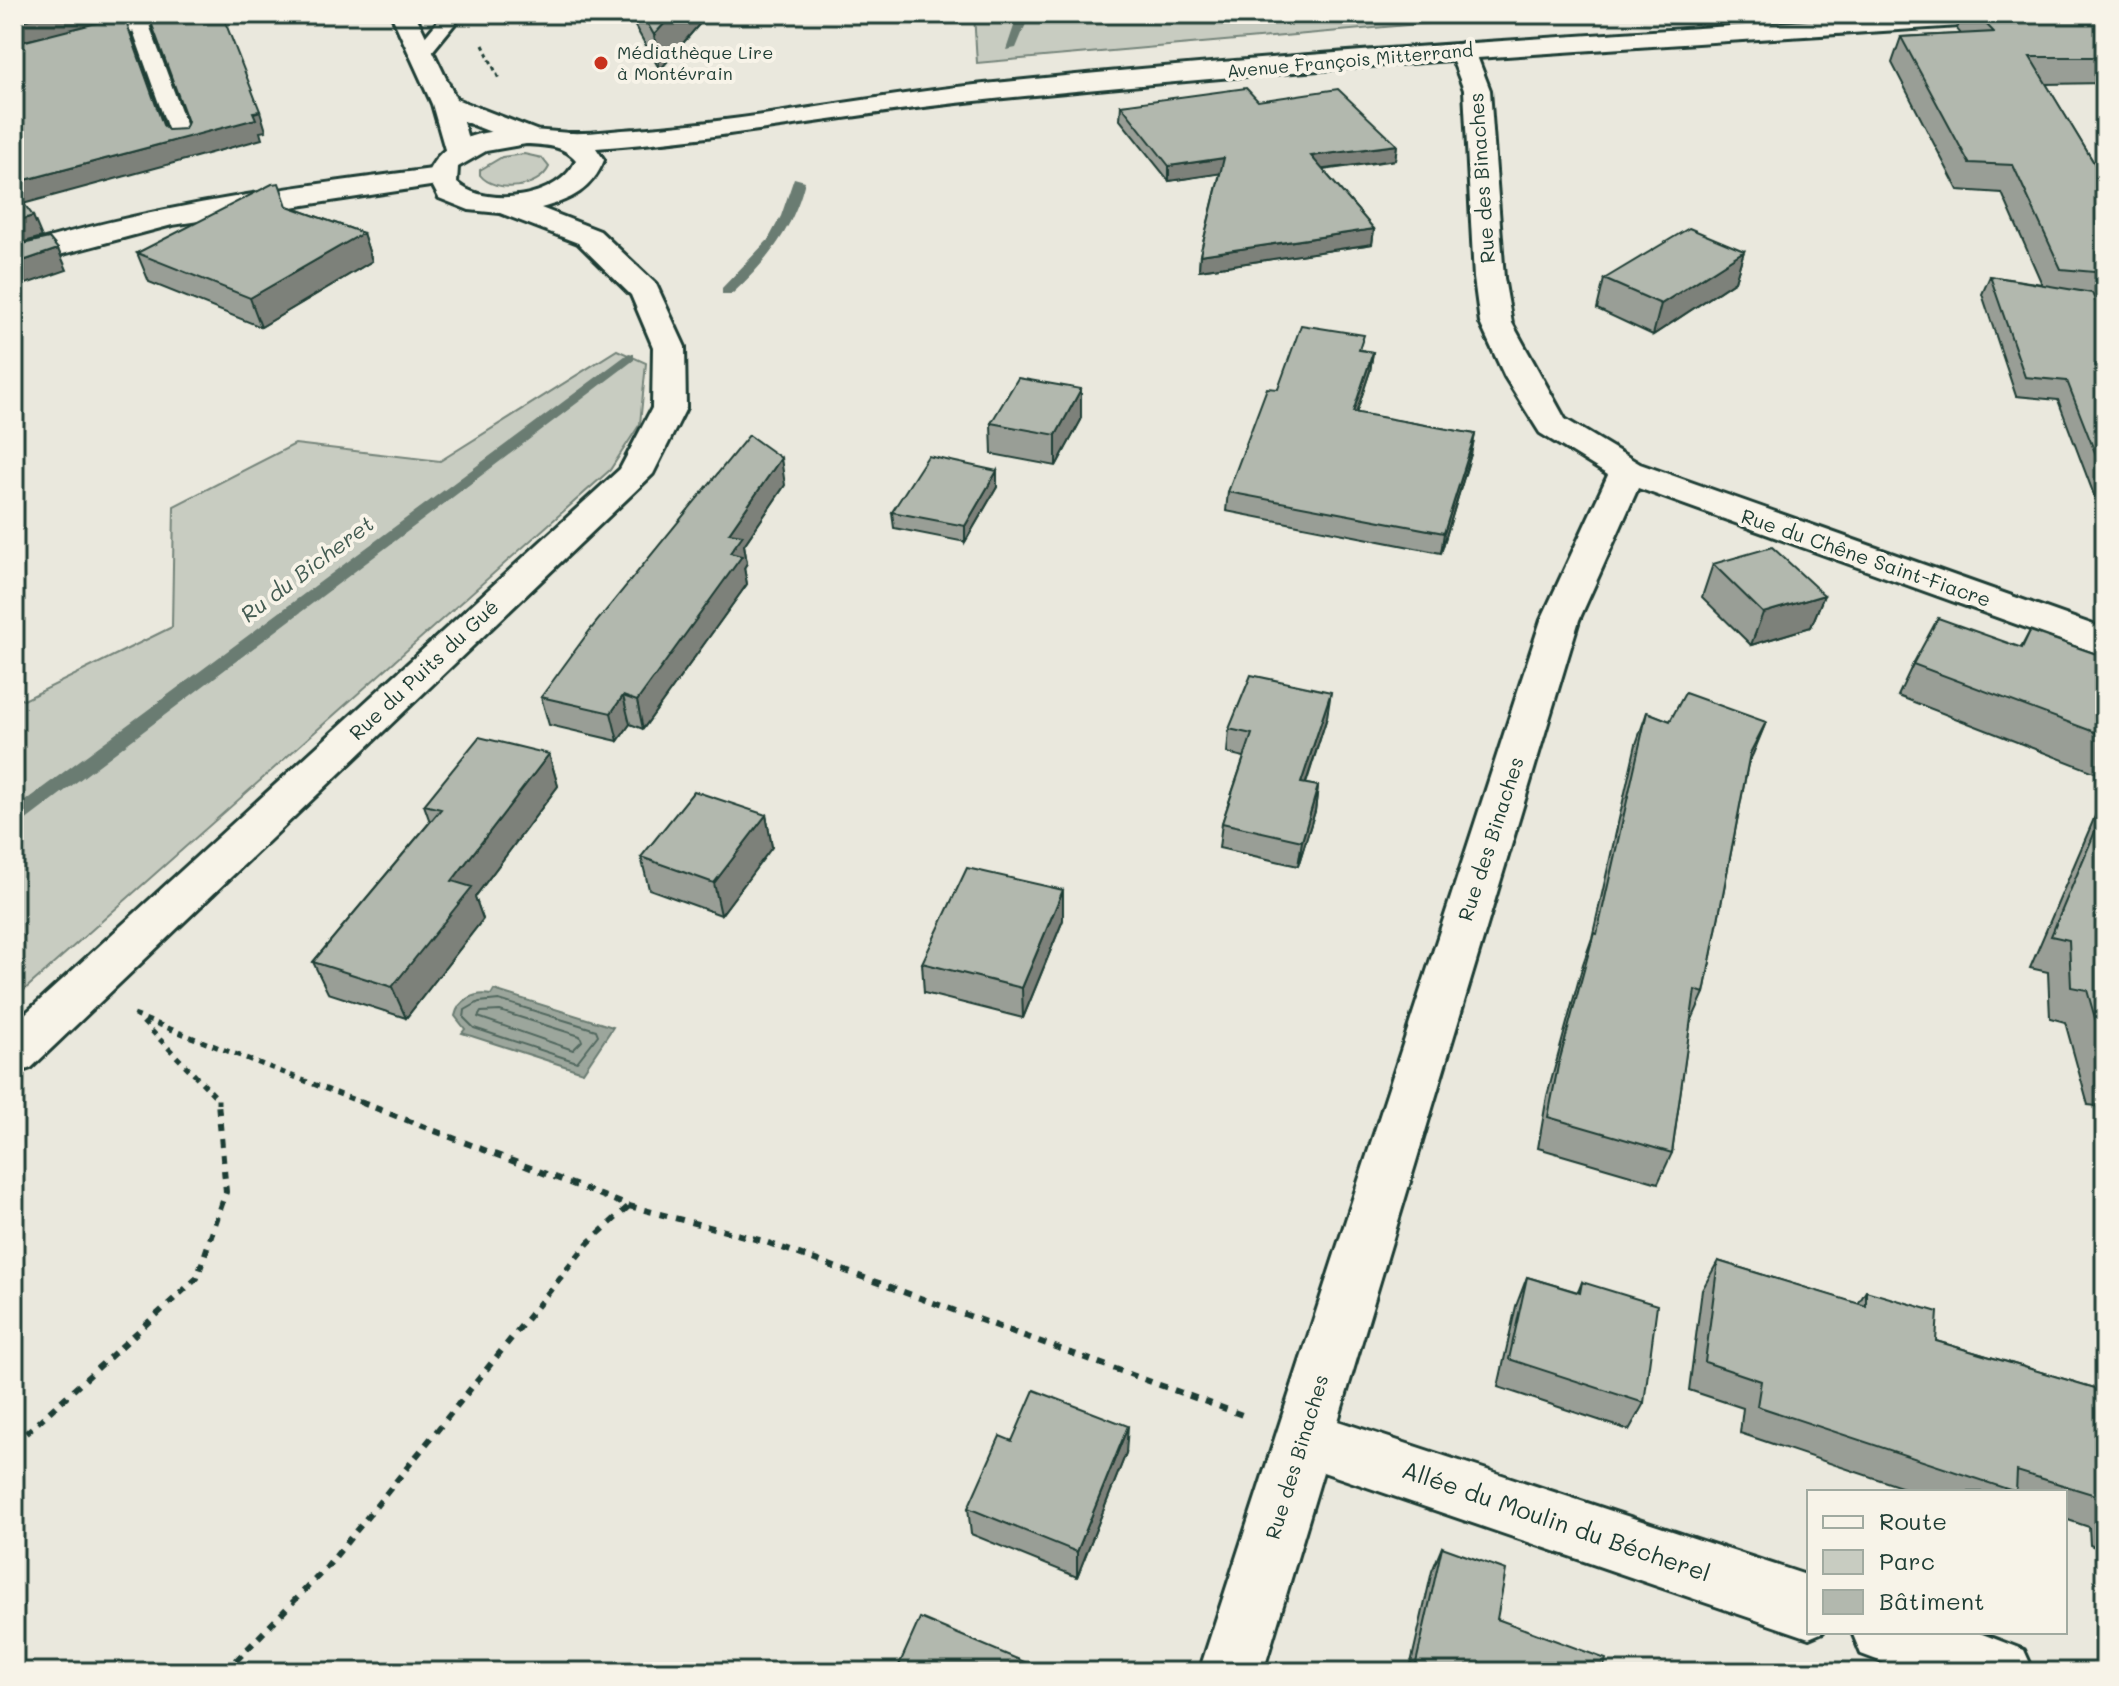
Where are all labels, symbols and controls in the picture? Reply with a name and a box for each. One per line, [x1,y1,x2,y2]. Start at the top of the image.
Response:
street label: Avenue François Mitterrand [1226,37,1474,83]
place label: Médiathèque Lire à Montévrain [617,40,773,85]
marker: Médiathèque Lire à Montévrain [592,54,610,72]
street label: Rue des Binaches [1462,92,1500,264]
street label: Rue du Chêne Saint-Fiacre [1738,502,1995,612]
water label: Ru du Bicheret [234,509,379,628]
street label: Rue du Puits du Gué [343,593,503,745]
street label: Rue des Binaches [1451,753,1529,924]
street label: Rue des Binaches [1259,1371,1333,1542]
street label: Allée du Moulin du Bécherel [1398,1453,1715,1588]
legend [1807,1490,2067,1634]
text: Route [1879,1505,1947,1536]
text: Parc [1879,1545,1935,1576]
text: Bâtiment [1879,1585,1985,1616]

